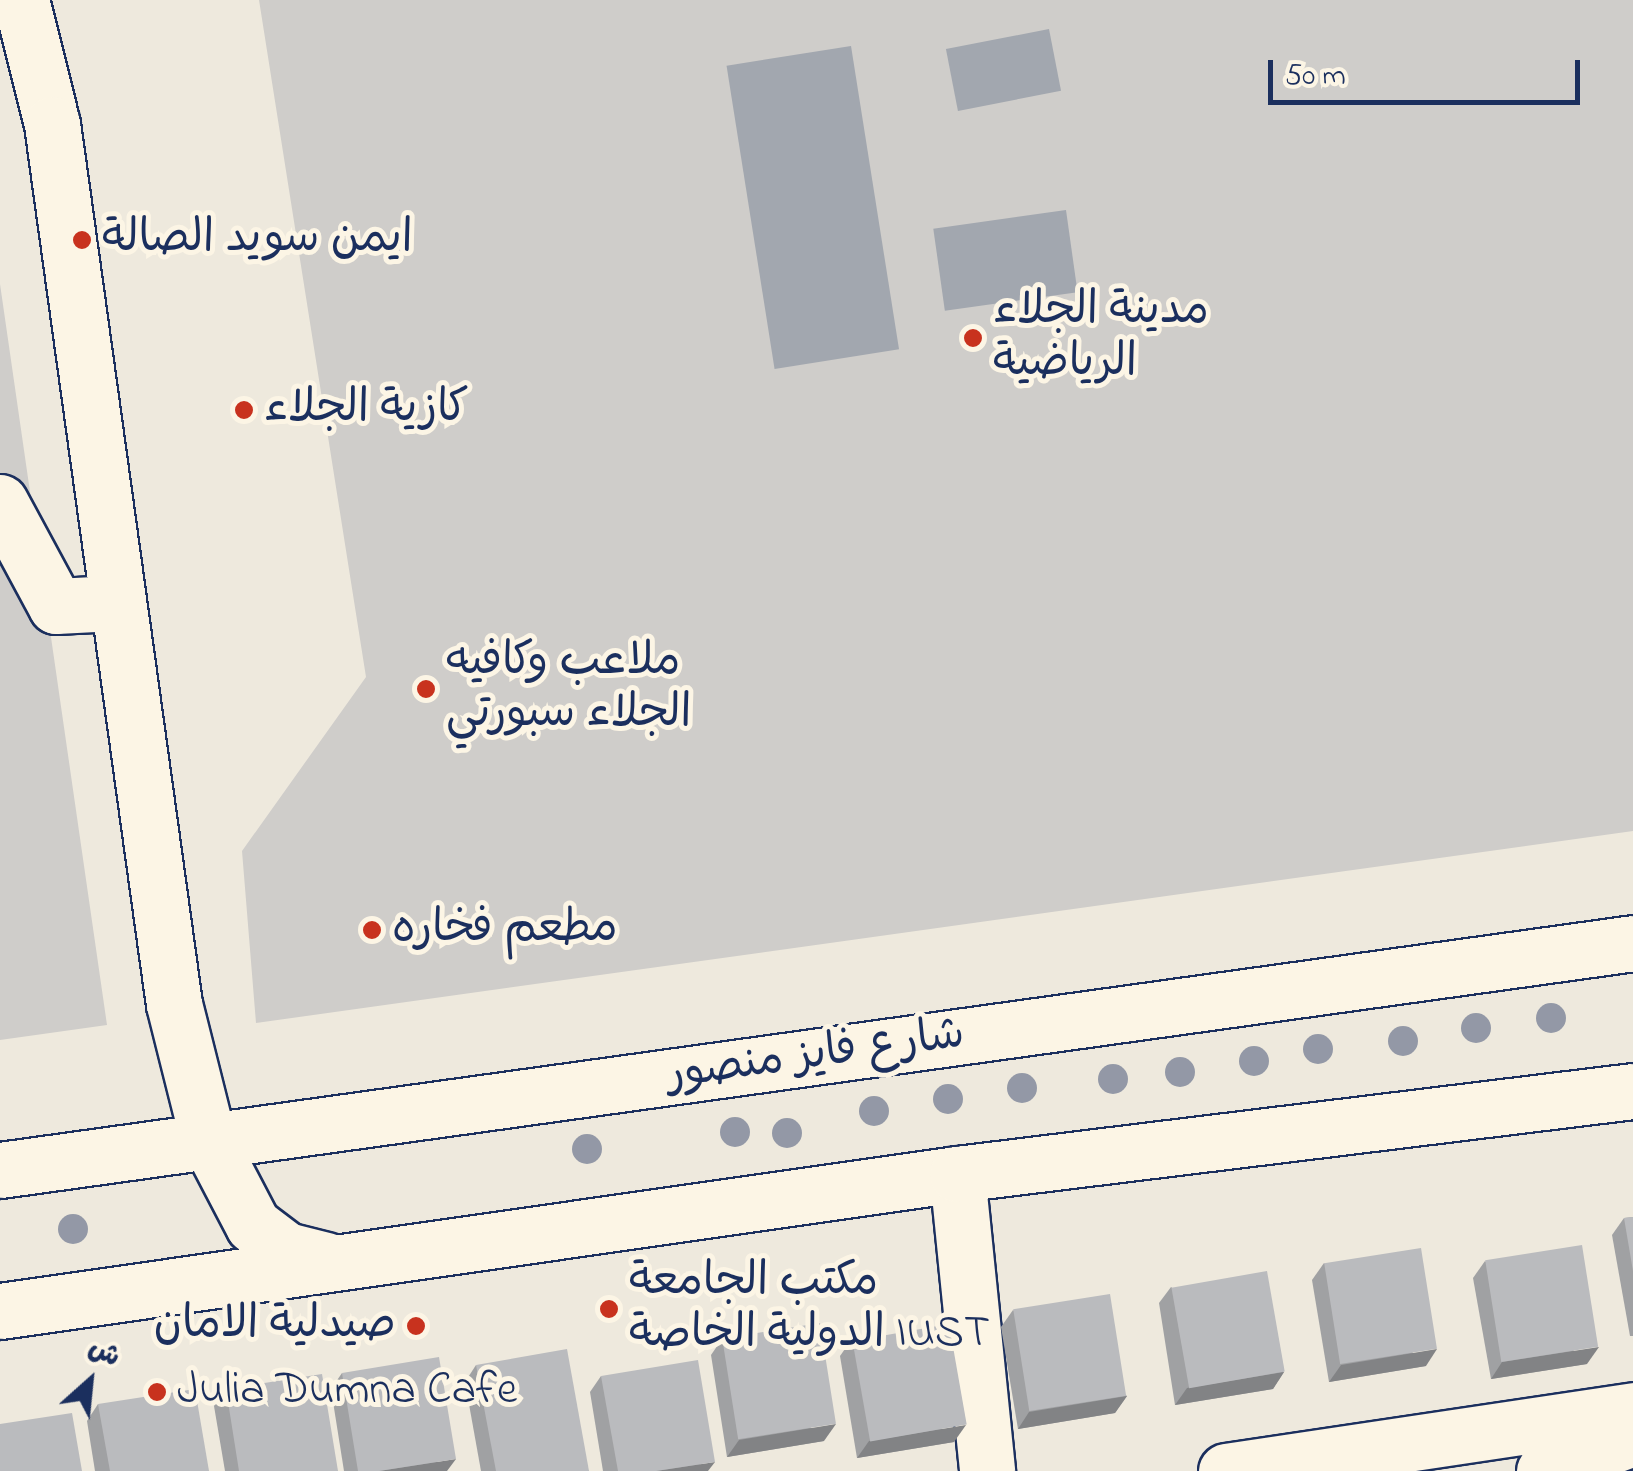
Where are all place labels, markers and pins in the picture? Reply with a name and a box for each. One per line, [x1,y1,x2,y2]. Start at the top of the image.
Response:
place label: ايمن سويد الصالة [102,213,413,267]
marker: ايمن سويد الصالة [71,229,93,251]
place label: مدينة الجلاء الرياضية [993,285,1209,391]
marker: مدينة الجلاء الرياضية [962,327,984,349]
place label: كازية الجلاء [264,383,469,437]
marker: كازية الجلاء [233,399,255,421]
place label: ملاعب وكافيه الجلاء سبورتي [446,636,692,742]
marker: ملاعب وكافيه الجلاء سبورتي [415,678,437,700]
place label: مطعم فخاره [392,903,618,957]
marker: مطعم فخاره [361,919,383,941]
place label: مكتب الجامعة الدولية الخاصة IUST [629,1256,990,1362]
marker: مكتب الجامعة الدولية الخاصة IUST [598,1298,620,1320]
place label: صيدلية الامان [154,1299,396,1353]
marker: صيدلية الامان [405,1315,427,1337]
place label: Julia Dumna Cafe [177,1365,517,1419]
marker: Julia Dumna Cafe [146,1381,168,1403]

